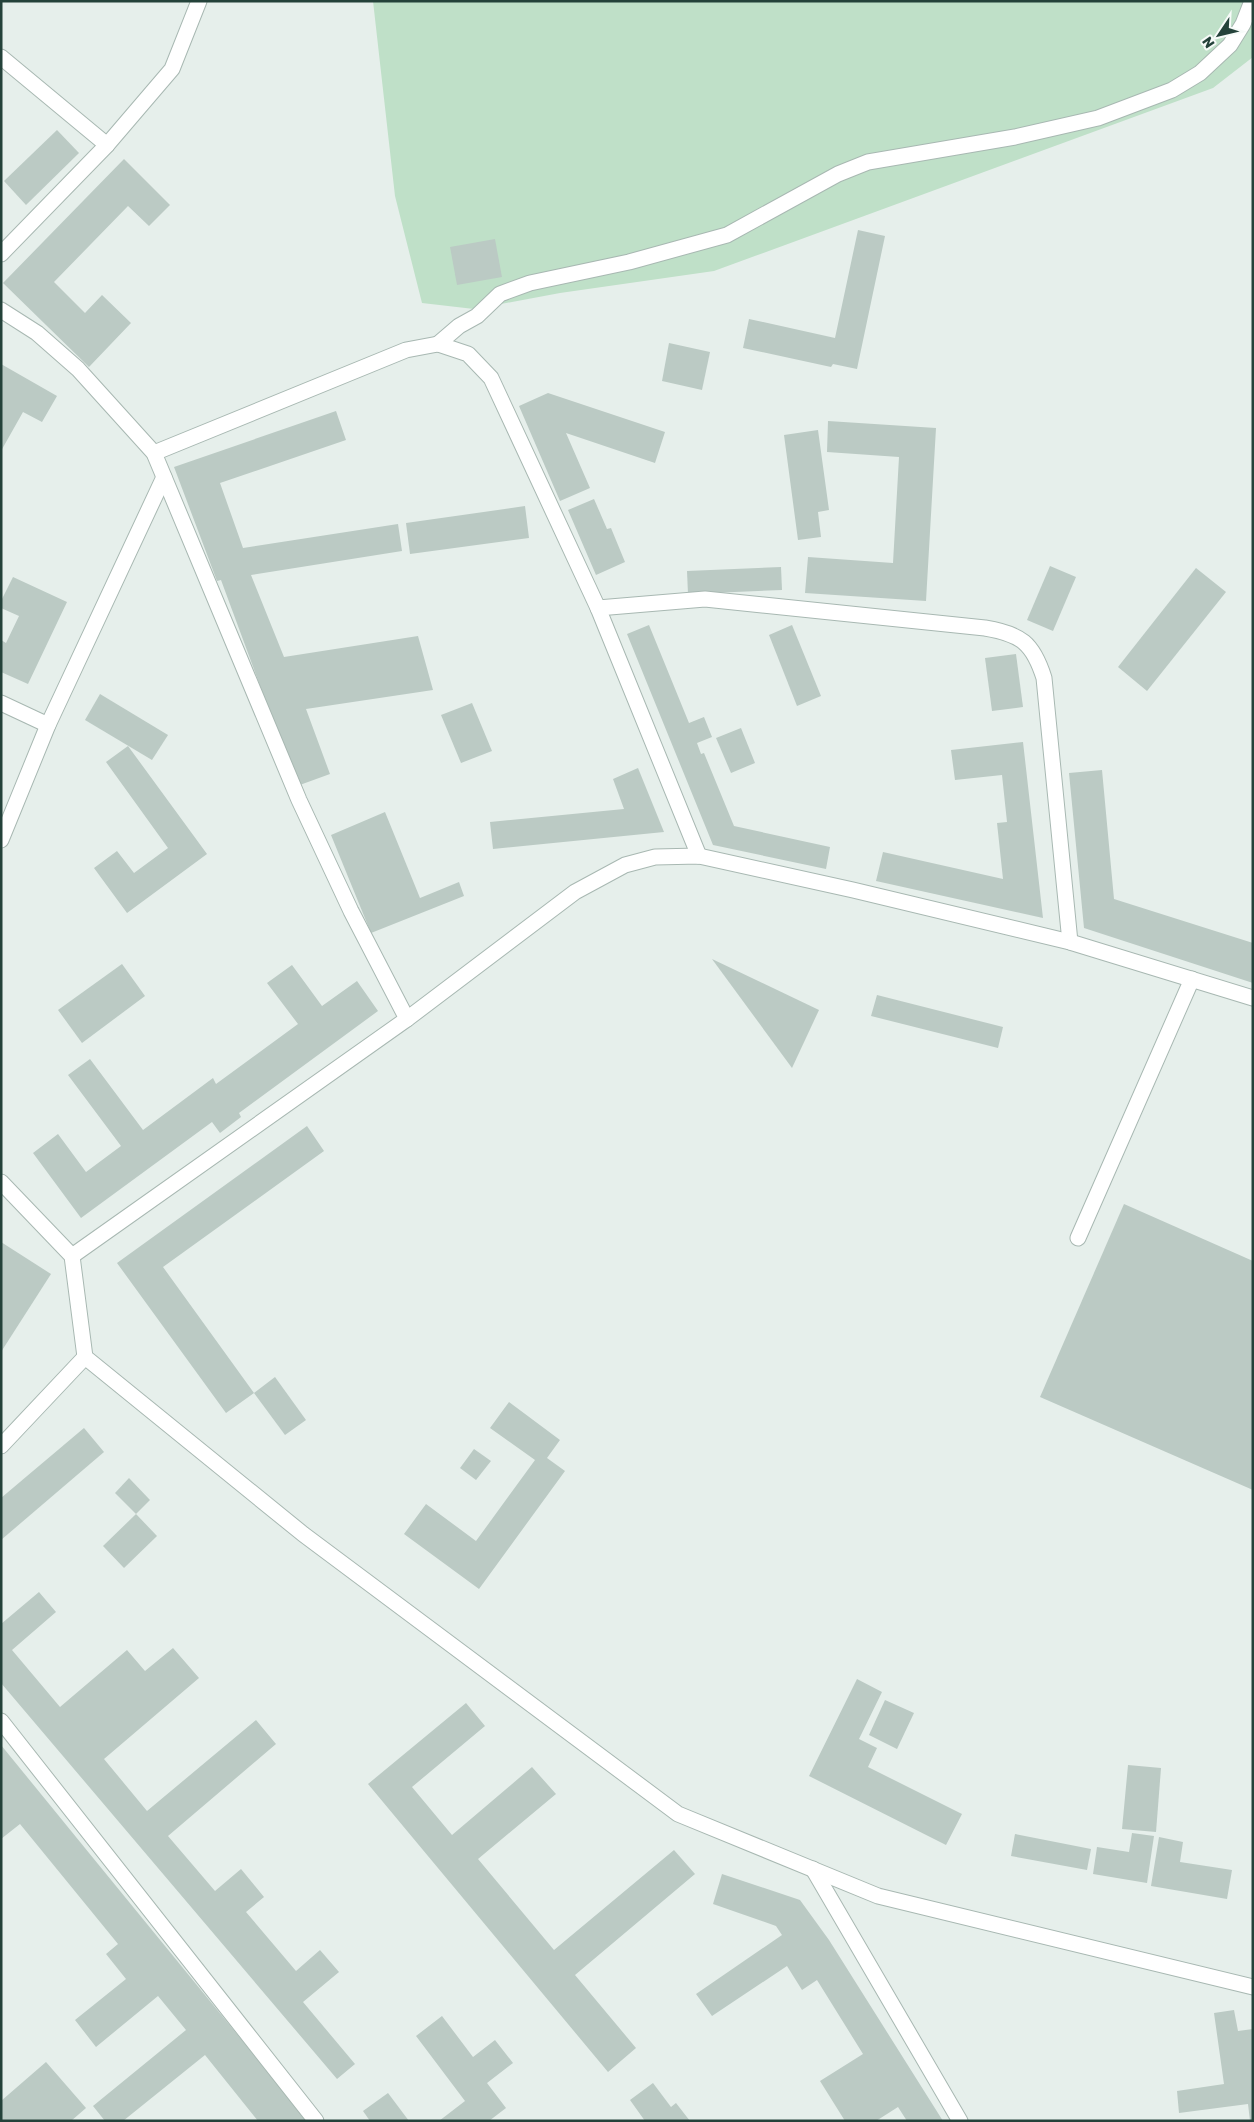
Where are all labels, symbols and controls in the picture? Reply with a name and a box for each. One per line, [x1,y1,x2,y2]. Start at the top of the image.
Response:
north arrow [1194,10,1244,60]
text: N [1199,33,1219,51]

